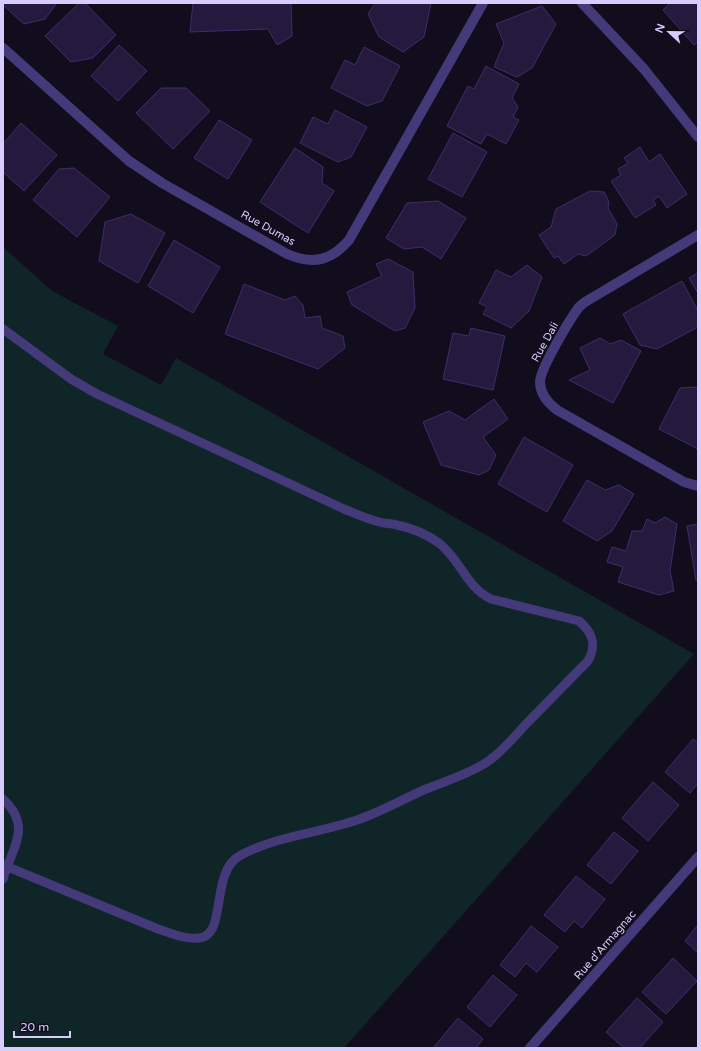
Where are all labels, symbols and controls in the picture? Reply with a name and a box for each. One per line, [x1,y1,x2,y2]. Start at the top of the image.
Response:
north arrow [649,12,689,52]
text: N [653,22,668,35]
street label: Rue Dumas [239,208,297,248]
street label: Rue Dali [529,320,561,364]
street label: Rue d'Armagnac [571,908,639,982]
scale bar [14,1013,70,1039]
text: 20 m [20,1020,49,1034]

